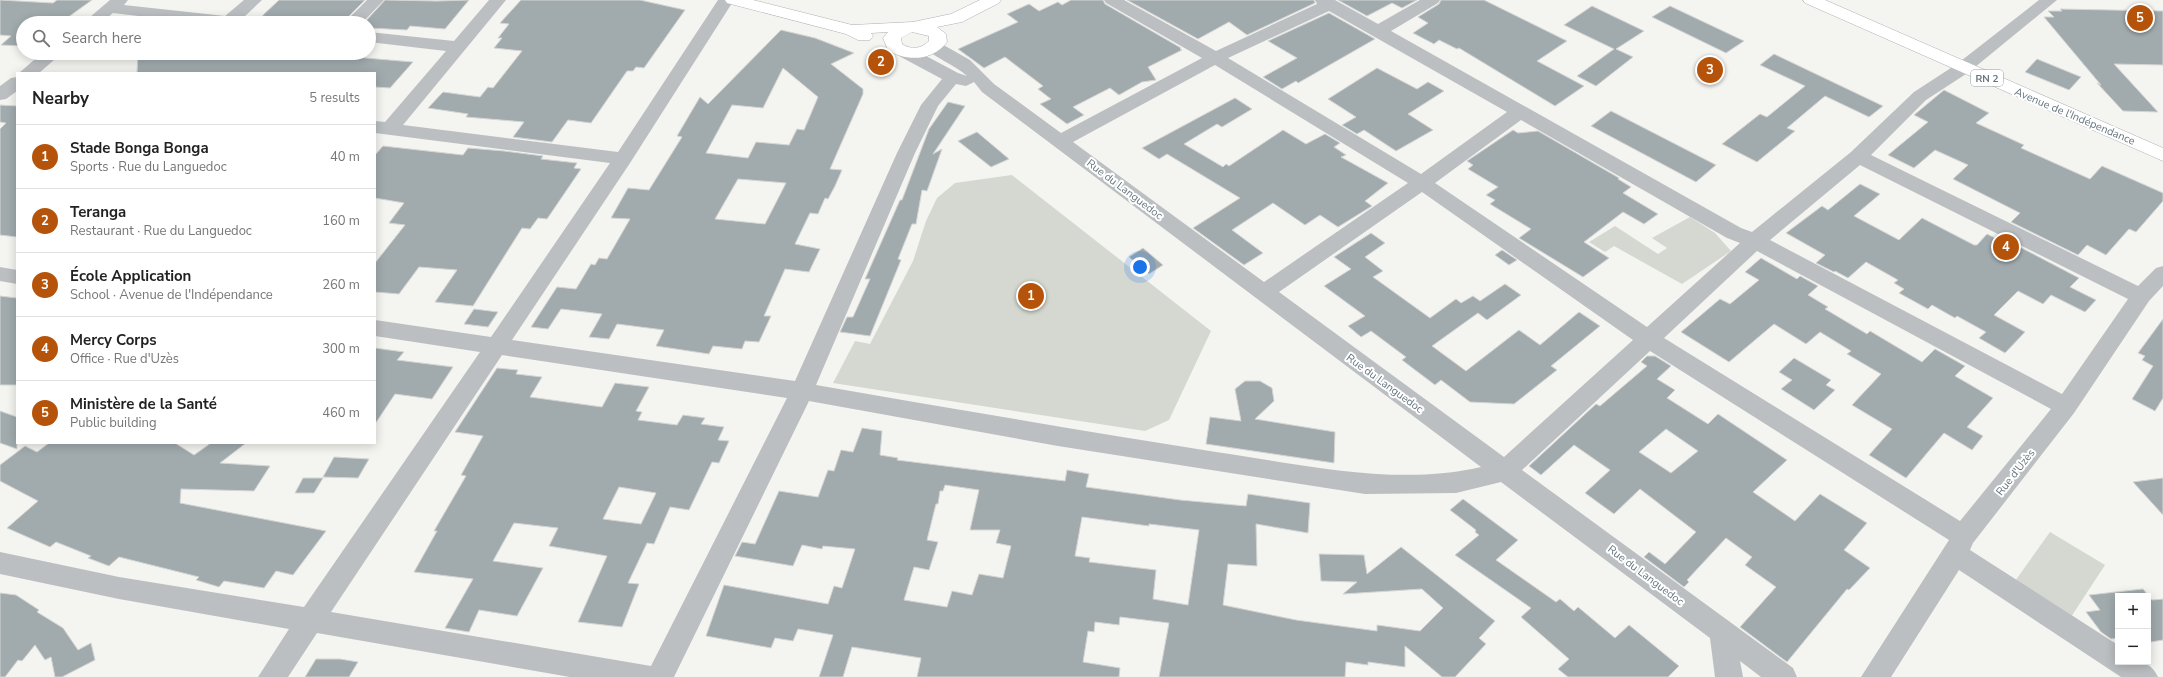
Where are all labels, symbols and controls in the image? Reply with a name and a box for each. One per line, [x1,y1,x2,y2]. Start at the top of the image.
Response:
pin: 5 [2127,3,2153,33]
search box [16,16,376,60]
icon: search [30,27,52,49]
text: Search here [62,28,142,48]
pin: 2 [868,47,894,77]
pin: 3 [1697,55,1723,85]
road number: RN 2 [1971,70,2003,86]
street label: Avenue de l'Indépendance [2012,84,2138,149]
text: Nearby [32,87,89,110]
text: 5 results [309,89,360,107]
text: Stade Bonga Bonga [70,138,209,158]
text: 1 [41,148,49,166]
text: 40 m [330,148,360,166]
street label: Rue du Languedoc [1084,156,1166,223]
text: Sports · Rue du Languedoc [70,158,227,176]
text: Teranga [70,202,126,222]
text: 2 [41,212,49,230]
text: 160 m [322,212,360,230]
text: Restaurant · Rue du Languedoc [70,222,252,240]
pin: 4 [1993,232,2019,262]
your location [1130,257,1150,277]
text: École Application [70,266,191,286]
text: 3 [41,276,49,294]
text: 260 m [322,276,360,294]
pin: 1 [1018,281,1044,311]
text: School · Avenue de l'Indépendance [70,286,273,304]
text: Mercy Corps [70,330,157,350]
text: 4 [41,340,49,358]
text: 300 m [322,340,360,358]
text: Office · Rue d'Uzès [70,350,179,368]
street label: Rue du Languedoc [1343,350,1426,416]
text: Ministère de la Santé [70,394,217,414]
text: 5 [41,404,49,422]
text: 460 m [322,404,360,422]
text: Public building [70,414,157,432]
street label: Rue d'Uzès [1992,446,2038,499]
street label: Rue du Languedoc [1605,542,1687,609]
map controls [2115,593,2151,665]
button: + [2115,593,2151,629]
button: − [2115,629,2151,665]

